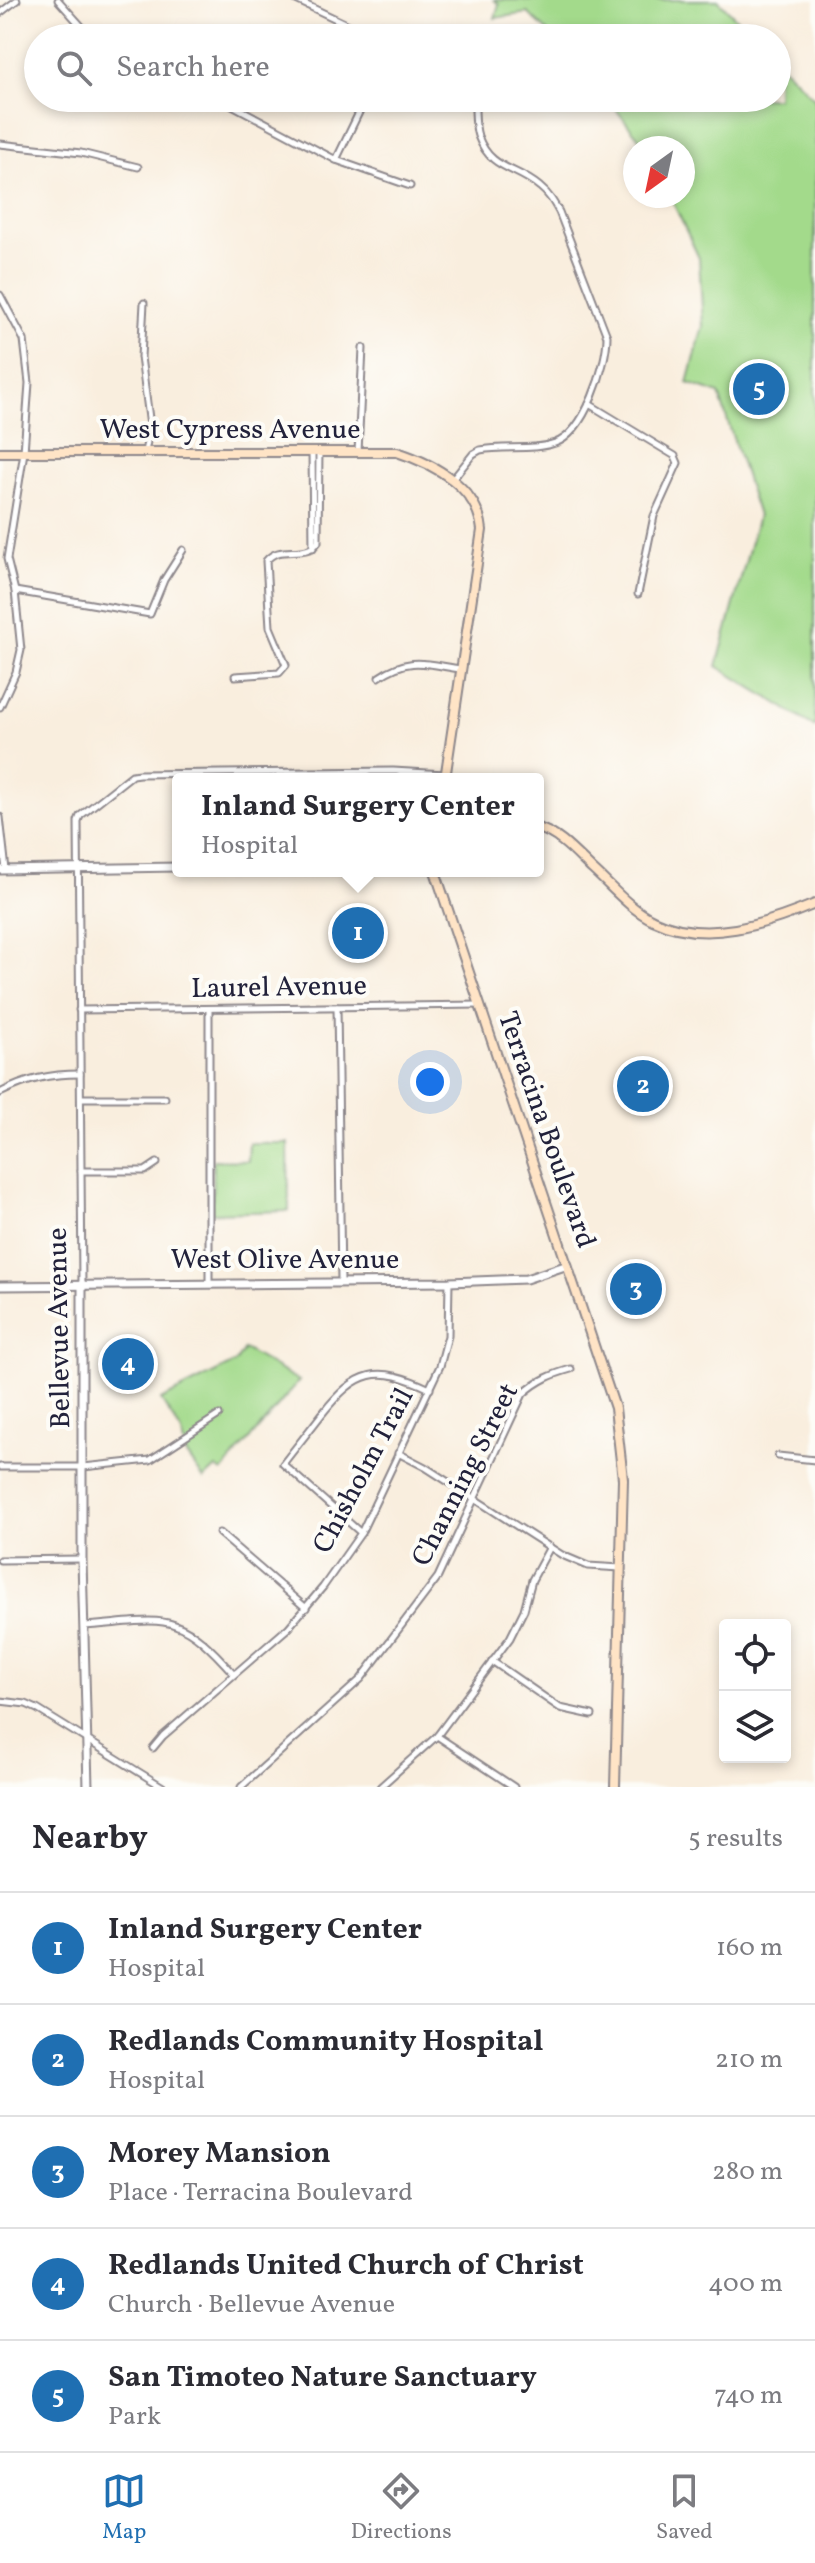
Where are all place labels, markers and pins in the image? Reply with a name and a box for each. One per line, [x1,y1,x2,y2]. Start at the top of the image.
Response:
pin: 5 [733,359,785,419]
pin: 1 [332,903,384,963]
pin: 2 [617,1056,669,1116]
pin: 3 [610,1259,662,1319]
pin: 4 [102,1334,154,1394]

